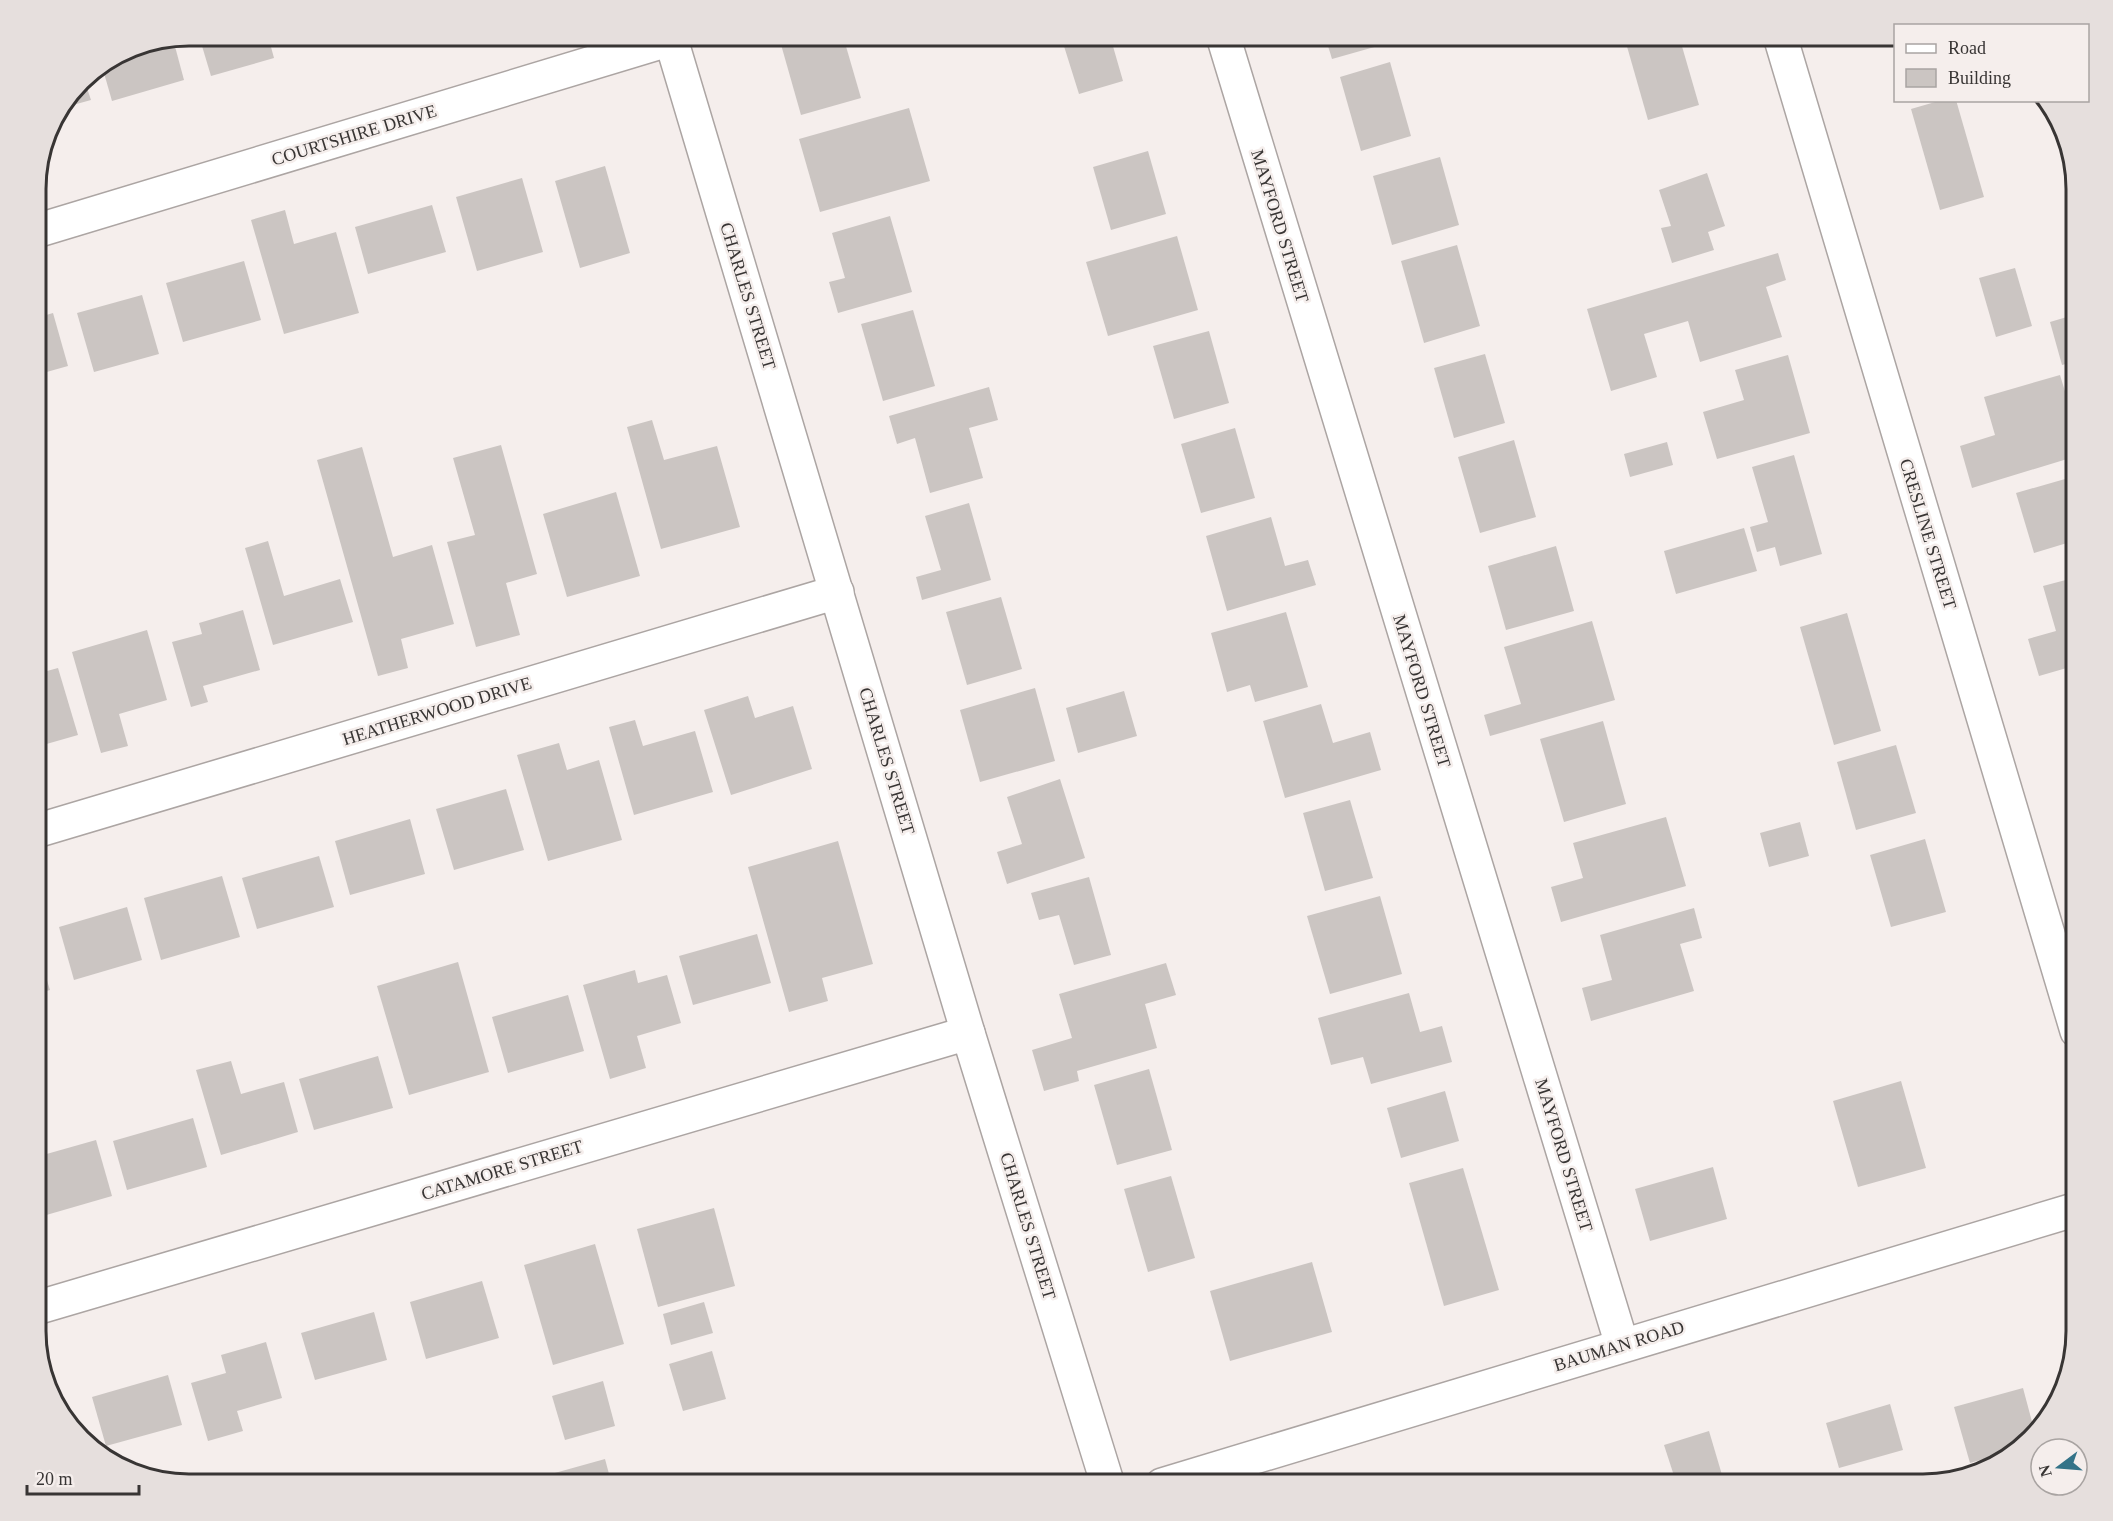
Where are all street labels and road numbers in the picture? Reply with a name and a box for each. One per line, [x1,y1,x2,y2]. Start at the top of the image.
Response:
street label: COURTSHIRE DRIVE [269,100,439,170]
street label: MAYFORD STREET [1247,147,1313,305]
street label: CHARLES STREET [716,220,780,372]
street label: CRESLINE STREET [1896,456,1960,612]
street label: MAYFORD STREET [1389,612,1455,770]
street label: HEATHERWOOD DRIVE [340,673,534,749]
street label: CHARLES STREET [855,685,919,837]
street label: MAYFORD STREET [1531,1076,1597,1234]
street label: CATAMORE STREET [419,1136,585,1204]
street label: CHARLES STREET [996,1150,1060,1302]
street label: BAUMAN ROAD [1551,1317,1687,1375]

